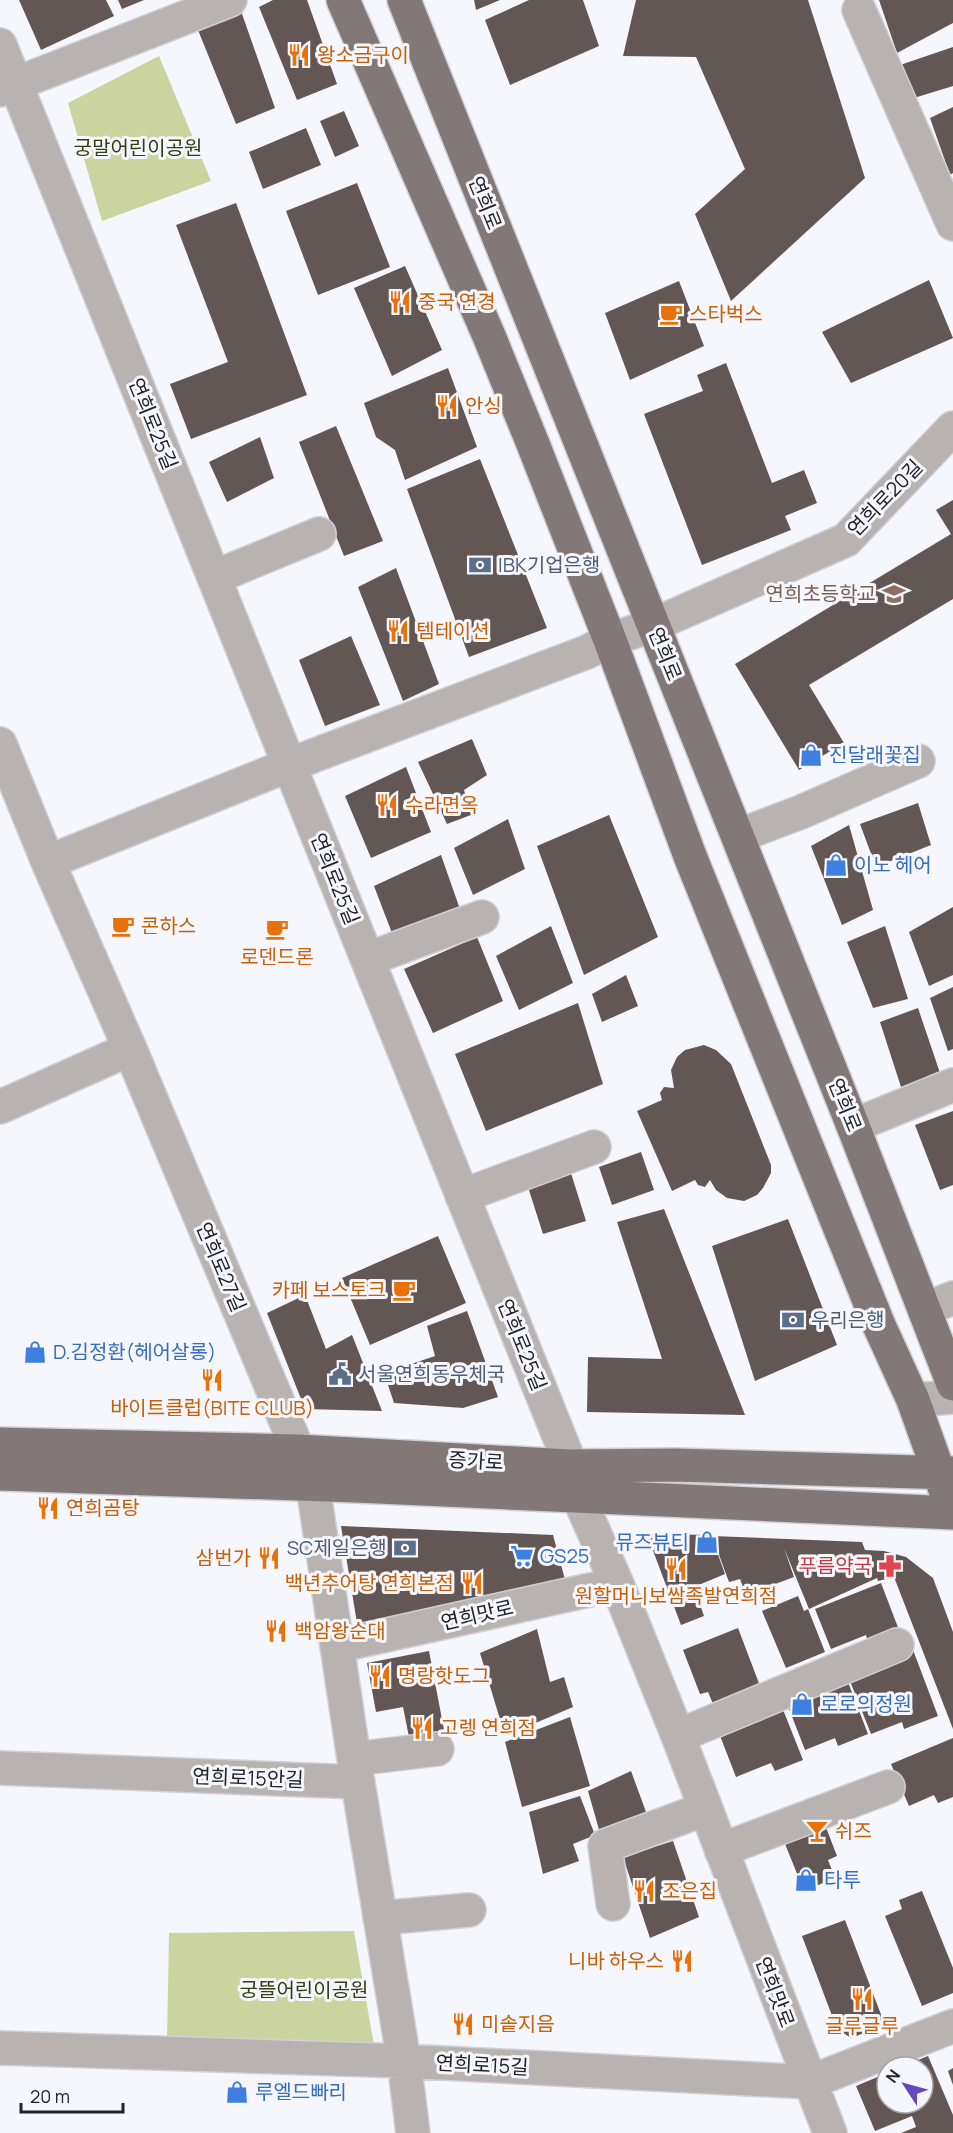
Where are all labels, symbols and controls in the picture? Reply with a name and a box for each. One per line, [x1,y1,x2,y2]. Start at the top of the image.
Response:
place label: 왕소금구이 [317,41,409,68]
restaurant icon: 왕소금구이 [286,42,312,68]
park label: 궁말어린이공원 [74,134,202,161]
street label: 연희로 [463,172,508,233]
place label: 중국 연경 [418,288,496,315]
restaurant icon: 중국 연경 [387,289,413,315]
place label: 스타벅스 [689,300,763,327]
cafe icon: 스타벅스 [658,301,684,327]
street label: 연희로25길 [123,374,184,474]
place label: 안싱 [465,392,502,419]
restaurant icon: 안싱 [434,393,460,419]
street label: 연희로20길 [841,453,928,542]
place label: IBK기업은행 [498,551,600,578]
bank icon: IBK기업은행 [467,552,493,578]
place label: 연희초등학교 [766,580,876,607]
school or university icon: 연희초등학교 [881,581,907,607]
place label: 템테이션 [416,617,490,644]
restaurant icon: 템테이션 [385,618,411,644]
street label: 연희로 [643,623,688,684]
place label: 진달래꽃집 [829,741,921,768]
shop icon: 진달래꽃집 [798,742,824,768]
place label: 수라면옥 [405,791,479,818]
restaurant icon: 수라면옥 [374,792,400,818]
street label: 연희로25길 [305,829,366,929]
place label: 이노 헤어 [854,851,932,878]
shop icon: 이노 헤어 [823,852,849,878]
place label: 콘하스 [141,912,196,939]
cafe icon: 콘하스 [110,913,136,939]
cafe icon: 로덴드론 [264,916,290,942]
place label: 로덴드론 [240,943,314,970]
street label: 연희로 [823,1074,868,1135]
street label: 연희로27길 [190,1218,252,1316]
place label: 카페 보스토크 [272,1276,386,1303]
cafe icon: 카페 보스토크 [391,1277,417,1303]
street label: 연희로25길 [492,1295,553,1395]
place label: 우리은행 [811,1306,885,1333]
bank icon: 우리은행 [780,1307,806,1333]
place label: D.김정환(헤어살롱) [53,1338,216,1365]
shop icon: D.김정환(헤어살롱) [22,1339,48,1365]
place label: 서울연희동우체국 [358,1360,505,1387]
public building icon: 서울연희동우체국 [327,1361,353,1387]
restaurant icon: 바이트클럽(BITE CLUB) [199,1367,225,1393]
place label: 바이트클럽(BITE CLUB) [110,1394,314,1421]
street label: 증가로 [448,1446,504,1475]
place label: 연희곰탕 [66,1494,140,1521]
restaurant icon: 연희곰탕 [35,1495,61,1521]
place label: 뮤즈뷰티 [615,1528,689,1555]
shop icon: 뮤즈뷰티 [694,1529,720,1555]
place label: SC제일은행 [287,1534,387,1561]
bank icon: SC제일은행 [392,1535,418,1561]
place label: GS25 [540,1542,589,1569]
supermarket icon: GS25 [509,1543,535,1569]
place label: 삼번가 [196,1544,251,1571]
restaurant icon: 삼번가 [256,1545,282,1571]
place label: 푸름약국 [798,1552,872,1579]
pharmacy icon: 푸름약국 [877,1553,903,1579]
restaurant icon: 원할머니보쌈족발연희점 [663,1556,689,1582]
place label: 백년추어탕 연희본점 [284,1569,454,1596]
restaurant icon: 백년추어탕 연희본점 [459,1570,485,1596]
place label: 원할머니보쌈족발연희점 [575,1582,777,1609]
street label: 연희맛로 [438,1593,516,1636]
place label: 백암왕순대 [294,1617,386,1644]
restaurant icon: 백암왕순대 [263,1618,289,1644]
place label: 명랑핫도그 [398,1662,490,1689]
restaurant icon: 명랑핫도그 [367,1663,393,1689]
place label: 로로의정원 [820,1690,912,1717]
shop icon: 로로의정원 [789,1691,815,1717]
place label: 고렝 연희점 [440,1714,536,1741]
restaurant icon: 고렝 연희점 [409,1715,435,1741]
street label: 연희로15안길 [192,1762,304,1793]
place label: 쉬즈 [835,1817,872,1844]
bar icon: 쉬즈 [804,1818,830,1844]
place label: 타투 [824,1866,861,1893]
shop icon: 타투 [793,1867,819,1893]
place label: 조은집 [662,1877,717,1904]
restaurant icon: 조은집 [631,1878,657,1904]
place label: 니바 하우스 [568,1947,664,1974]
restaurant icon: 니바 하우스 [669,1948,695,1974]
street label: 연희맛로 [750,1953,801,2031]
park label: 궁뜰어린이공원 [240,1976,368,2003]
restaurant icon: 글루글루 [849,1986,875,2012]
place label: 미솥지음 [481,2010,555,2037]
restaurant icon: 미솥지음 [450,2011,476,2037]
place label: 글루글루 [825,2012,899,2039]
street label: 연희로15길 [435,2049,529,2080]
north arrow [875,2055,935,2115]
text: N [881,2065,905,2087]
scale bar [21,2076,123,2114]
place label: 루엘드빠리 [255,2078,347,2105]
shop icon: 루엘드빠리 [224,2079,250,2105]
text: 20 m [30,2084,70,2108]

